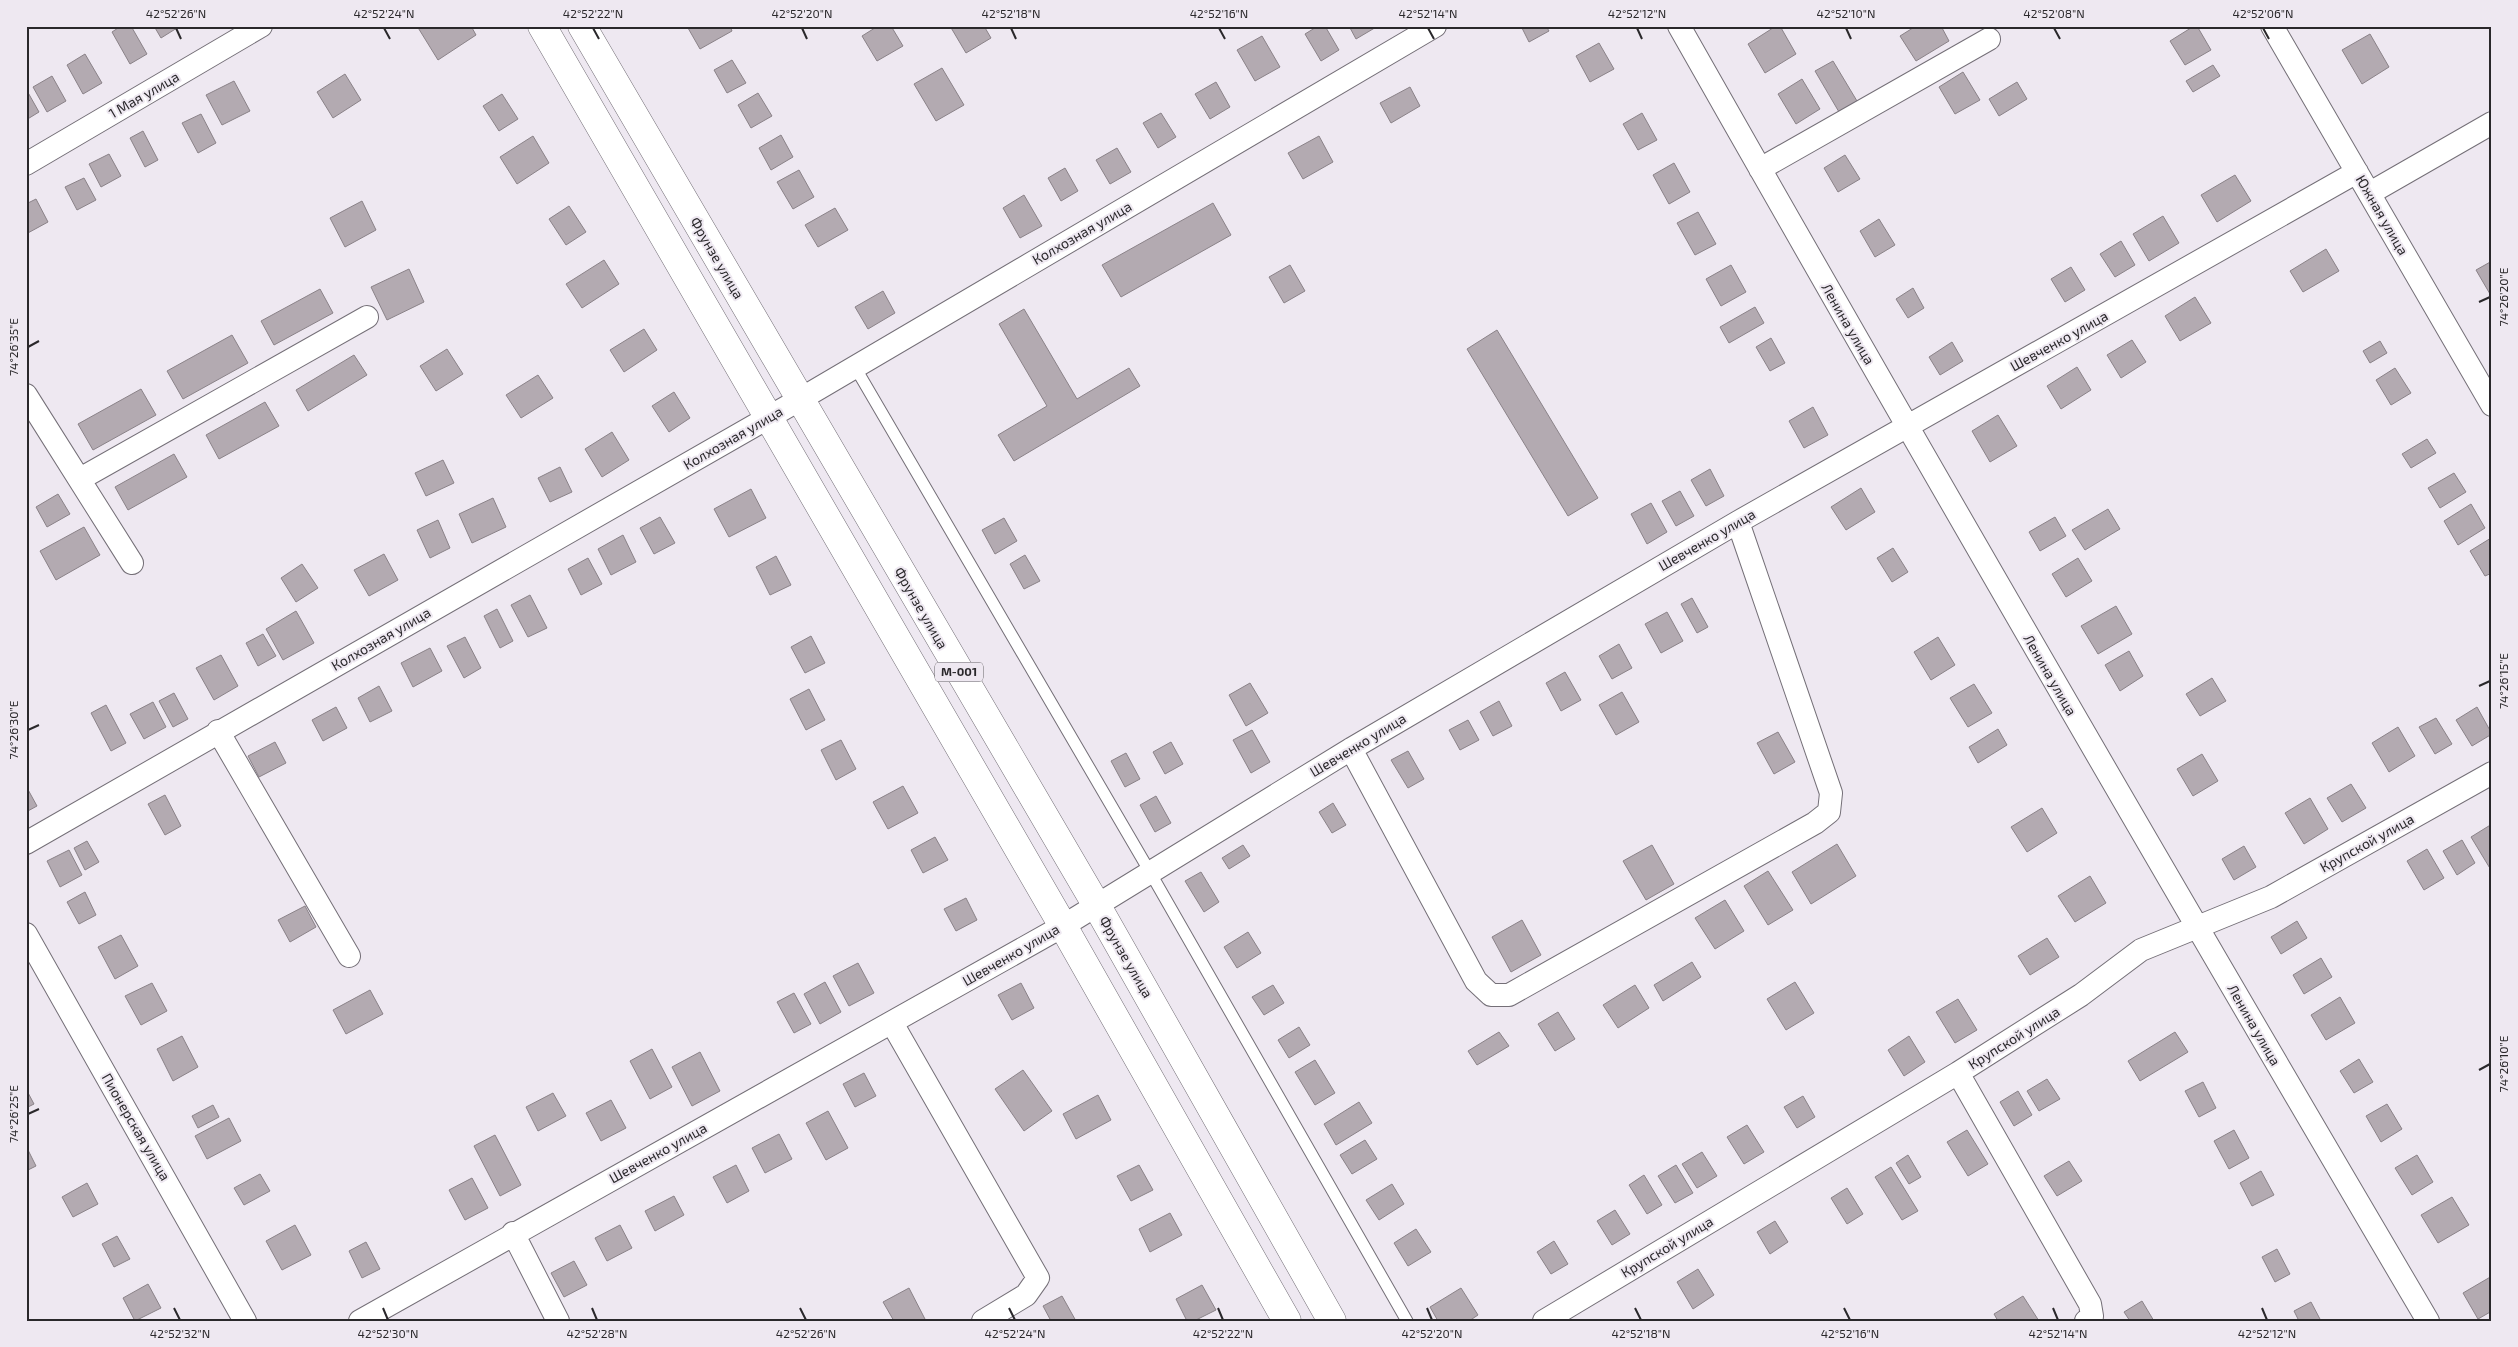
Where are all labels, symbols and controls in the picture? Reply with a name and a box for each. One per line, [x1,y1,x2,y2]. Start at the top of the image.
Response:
text: 42°52'26"N [146,6,206,20]
text: 42°52'24"N [354,6,414,20]
text: 42°52'22"N [563,6,623,20]
text: 42°52'20"N [772,6,832,20]
text: 42°52'18"N [982,6,1040,20]
text: 42°52'16"N [1190,6,1248,20]
text: 42°52'14"N [1399,6,1457,20]
text: 42°52'12"N [1608,6,1666,20]
text: 42°52'10"N [1817,6,1875,20]
text: 42°52'08"N [2023,6,2085,20]
text: 42°52'06"N [2233,6,2293,20]
street label: 1 Мая улица [105,68,182,122]
street label: Южная улица [2353,172,2412,258]
street label: Колхозная улица [1029,197,1134,268]
street label: Фрунзе улица [687,214,748,302]
text: 74°26'20"E [2496,267,2510,326]
street label: Ленина улица [1818,280,1879,367]
street label: Шевченко улица [2007,307,2111,374]
text: 74°26'35"E [6,318,20,376]
street label: Колхозная улица [680,402,785,473]
street label: Шевченко улица [1655,505,1758,574]
street label: Фрунзе улица [891,564,952,652]
street label: Колхозная улица [328,603,433,674]
street label: Ленина улица [2020,631,2081,718]
text: 74°26'15"E [2496,653,2510,709]
road number: M-001 [935,662,983,682]
text: 74°26'30"E [6,700,20,759]
street label: Шевченко улица [1307,709,1409,780]
street label: Крупской улица [2317,810,2417,875]
street label: Фрунзе улица [1096,913,1157,1001]
street label: Шевченко улица [959,920,1062,989]
street label: Ленина улица [2224,981,2285,1068]
street label: Крупской улица [1965,1003,2063,1073]
text: 74°26'10"E [2496,1035,2510,1092]
street label: Пионерская улица [99,1070,174,1184]
text: 74°26'25"E [6,1085,20,1143]
street label: Шевченко улица [606,1119,710,1186]
street label: Крупской улица [1617,1212,1716,1281]
text: 42°52'32"N [150,1326,210,1340]
text: 42°52'30"N [358,1326,418,1340]
text: 42°52'28"N [567,1326,627,1340]
text: 42°52'26"N [776,1326,836,1340]
text: 42°52'24"N [985,1326,1045,1340]
text: 42°52'22"N [1193,1326,1253,1340]
text: 42°52'20"N [1402,1326,1462,1340]
text: 42°52'18"N [1612,1326,1670,1340]
text: 42°52'16"N [1821,1326,1879,1340]
text: 42°52'14"N [2029,1326,2087,1340]
text: 42°52'12"N [2238,1326,2296,1340]

